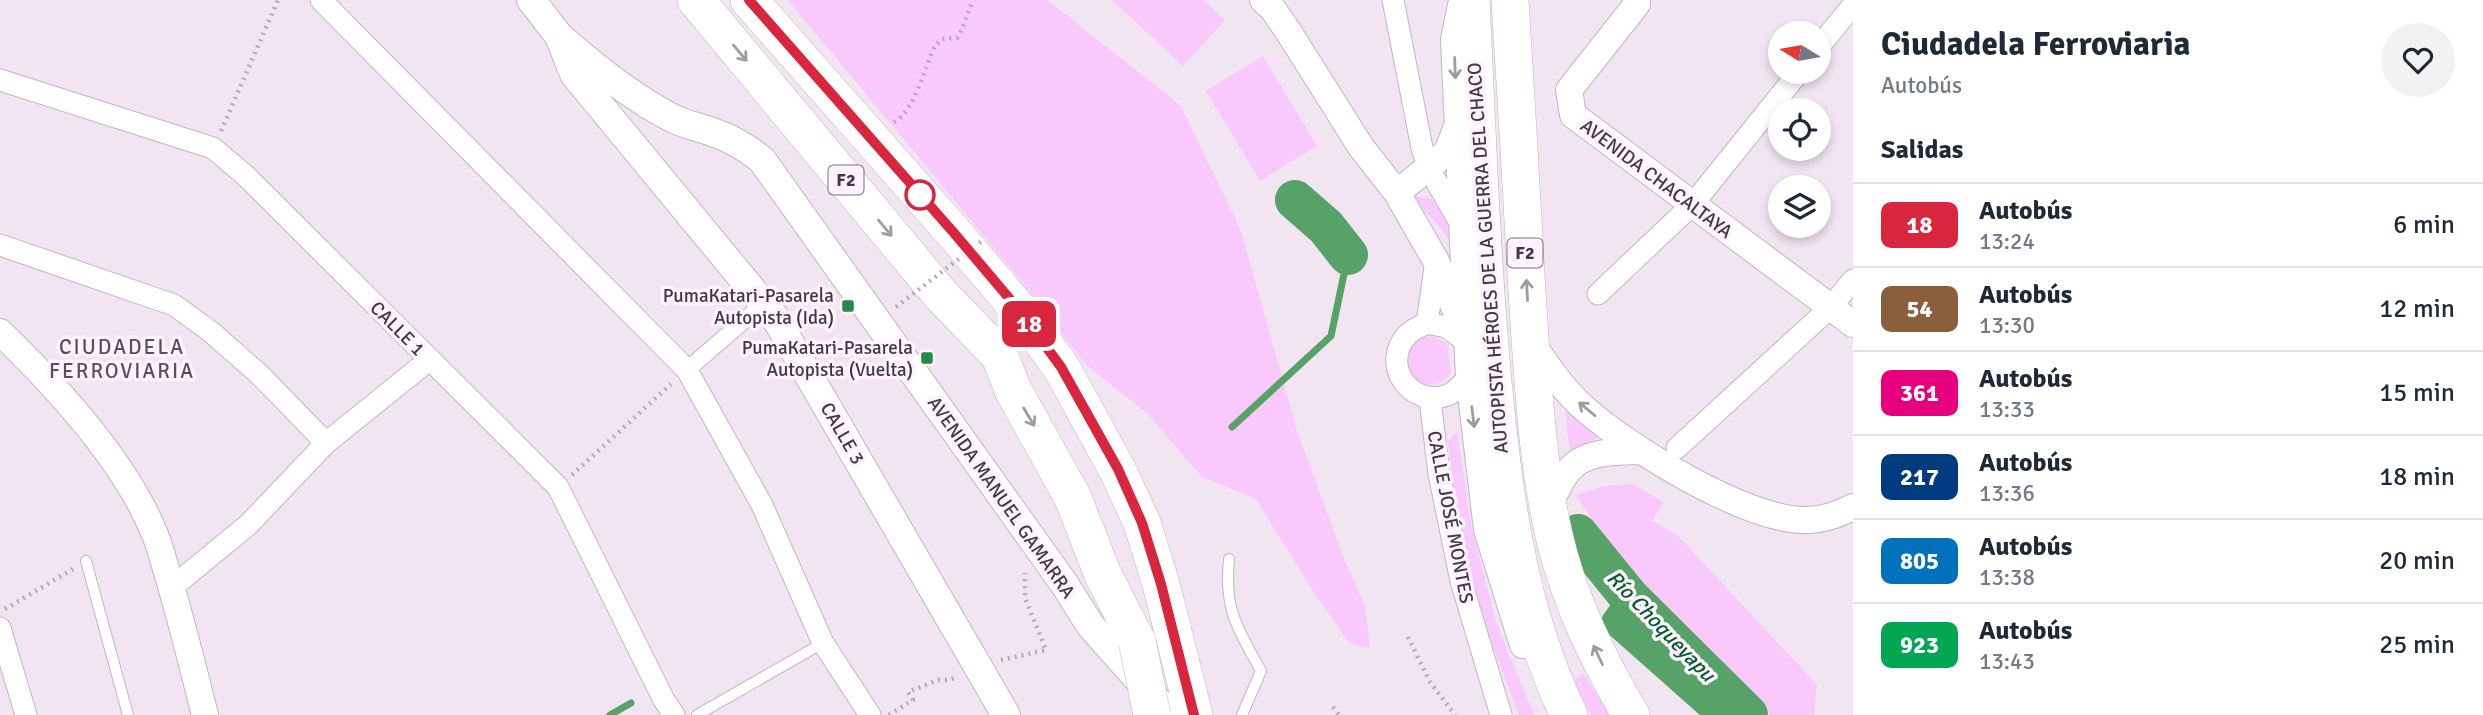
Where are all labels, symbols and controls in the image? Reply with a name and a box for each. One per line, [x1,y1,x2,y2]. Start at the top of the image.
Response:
north arrow [1768,21,1830,84]
map controls [1768,21,1831,238]
button: heart [2381,23,2455,97]
text: Ciudadela Ferroviaria [1881,24,2190,65]
one-way arrow [732,43,748,61]
one-way arrow [1448,56,1462,79]
street label: AUTOPISTA HÉROES DE LA GUERRA DEL CHACO [1462,62,1514,454]
text: Autobús [1881,71,1962,100]
button: locate [1768,98,1831,161]
street label: AVENIDA CHACALTAYA [1576,114,1737,244]
text: Salidas [1881,134,1963,166]
road number: F2 [828,166,864,195]
button: layers [1768,175,1831,238]
unlabelled marker [905,180,935,210]
text: Autobús [1979,195,2072,227]
text: 6 min [2393,209,2455,241]
text: 18 [1907,210,1932,240]
one-way arrow [877,218,893,236]
text: 13:24 [1979,227,2035,256]
road number: F2 [1508,239,1542,268]
one-way arrow [1521,279,1534,302]
text: Autobús [1979,279,2072,311]
place label: PumaKatari-Pasarela Autopista (Ida) [663,284,834,330]
text: 12 min [2379,293,2455,325]
text: 54 [1907,294,1932,324]
street label: CALLE 1 [365,296,430,361]
marker: PumaKatari-Pasarela Autopista (Ida) [840,298,856,314]
line badge: 18 [998,301,1060,347]
text: 18 [1016,309,1042,339]
text: 13:30 [1979,311,2035,340]
district label: CIUDADELA FERROVIARIA [49,334,195,384]
place label: PumaKatari-Pasarela Autopista (Vuelta) [742,336,913,382]
marker: PumaKatari-Pasarela Autopista (Vuelta) [919,350,935,366]
text: Autobús [1979,363,2072,395]
text: 15 min [2379,377,2455,409]
text: 361 [1900,378,1939,408]
street label: AVENIDA MANUEL GAMARRA [922,392,1080,604]
text: 13:33 [1979,395,2035,424]
street label: CALLE 3 [815,398,869,469]
one-way arrow [1578,401,1596,417]
one-way arrow [1467,405,1480,428]
one-way arrow [1022,407,1036,427]
street label: CALLE JOSÉ MONTES [1422,429,1479,605]
text: Autobús [1979,447,2072,479]
text: 18 min [2379,461,2455,493]
text: 217 [1900,462,1939,492]
text: 13:36 [1979,479,2035,508]
text: Autobús [1979,531,2072,563]
text: 20 min [2379,545,2455,577]
text: 805 [1900,546,1939,576]
text: 13:38 [1979,563,2035,592]
water label: Río Choqueyapu [1601,565,1722,688]
text: Autobús [1979,615,2072,647]
text: 25 min [2379,629,2455,661]
text: 923 [1900,630,1939,660]
one-way arrow [1591,645,1604,666]
text: 13:43 [1979,647,2035,676]

